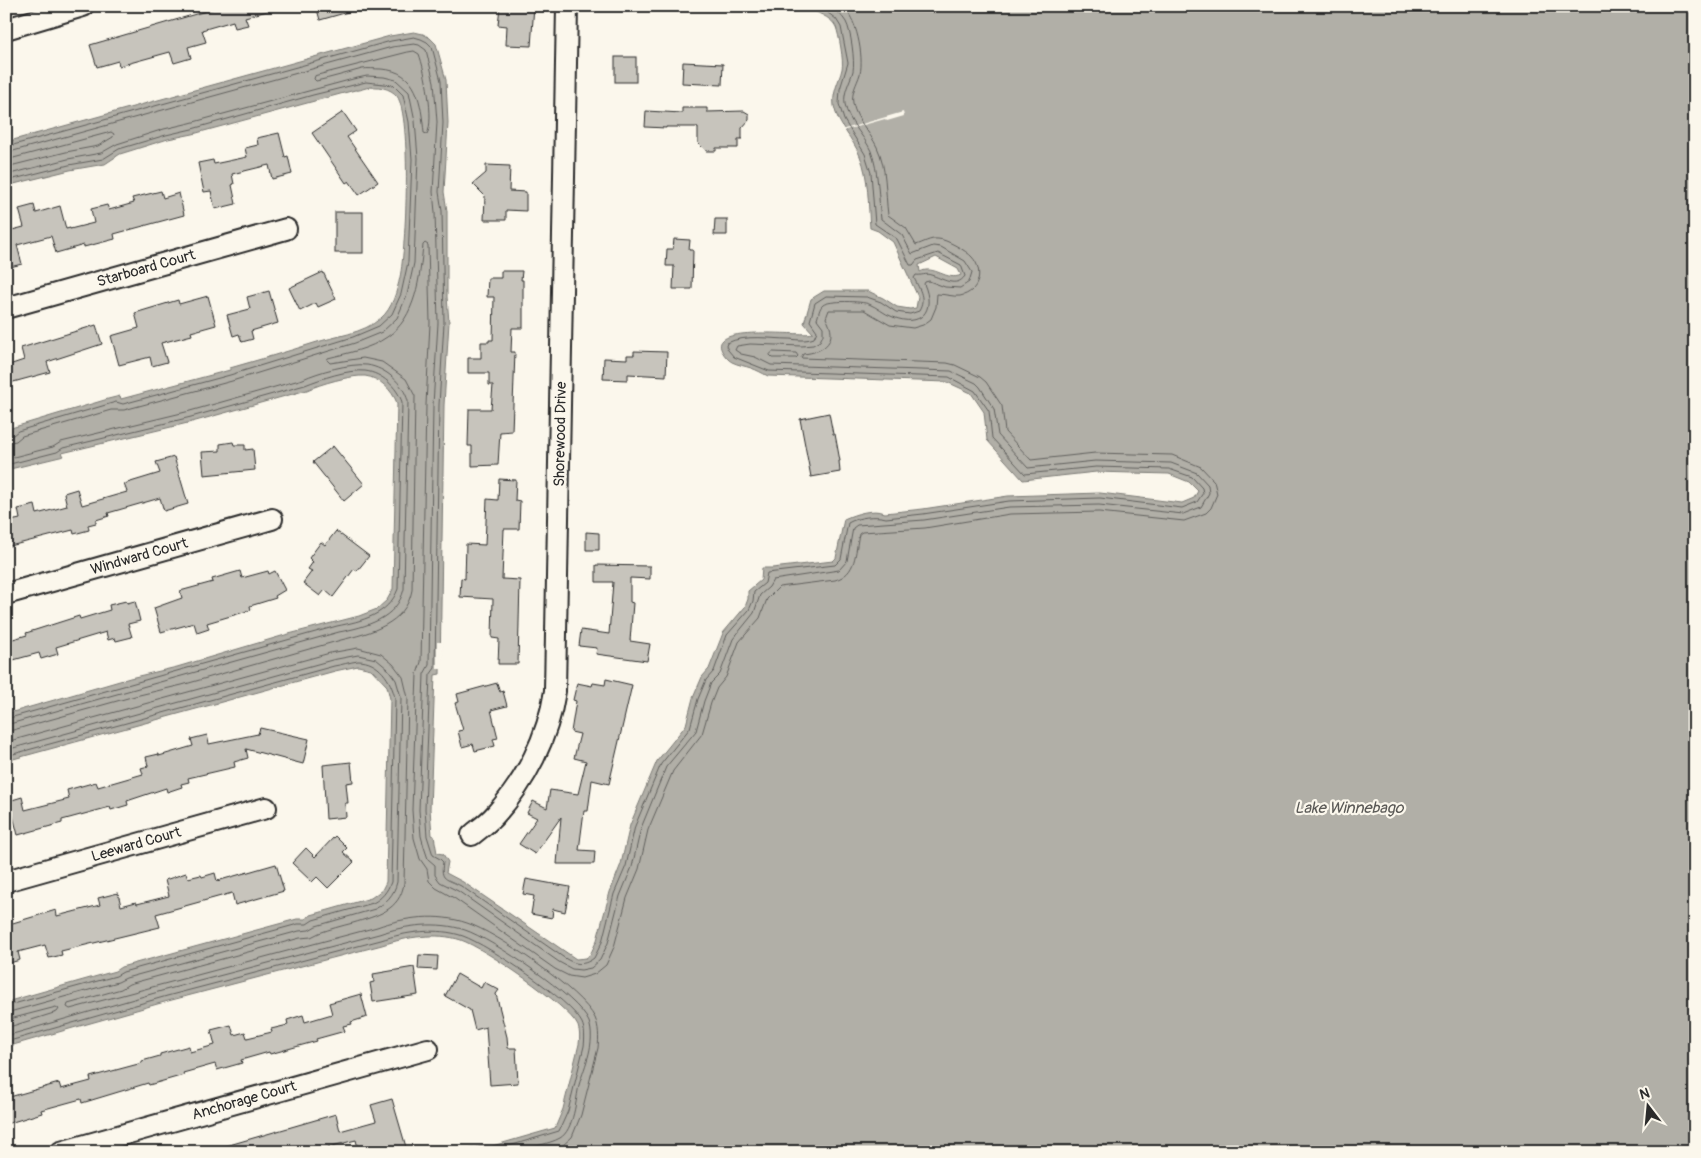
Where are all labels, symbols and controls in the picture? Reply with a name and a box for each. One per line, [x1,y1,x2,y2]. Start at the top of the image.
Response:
street label: Starboard Court [95,245,198,292]
street label: Shorewood Drive [550,381,571,487]
street label: Windward Court [88,533,191,579]
water label: Lake Winnebago [1295,798,1405,818]
street label: Leeward Court [89,822,184,866]
street label: Anchorage Court [190,1076,299,1124]
north arrow [1624,1080,1674,1130]
text: N [1638,1085,1651,1103]

